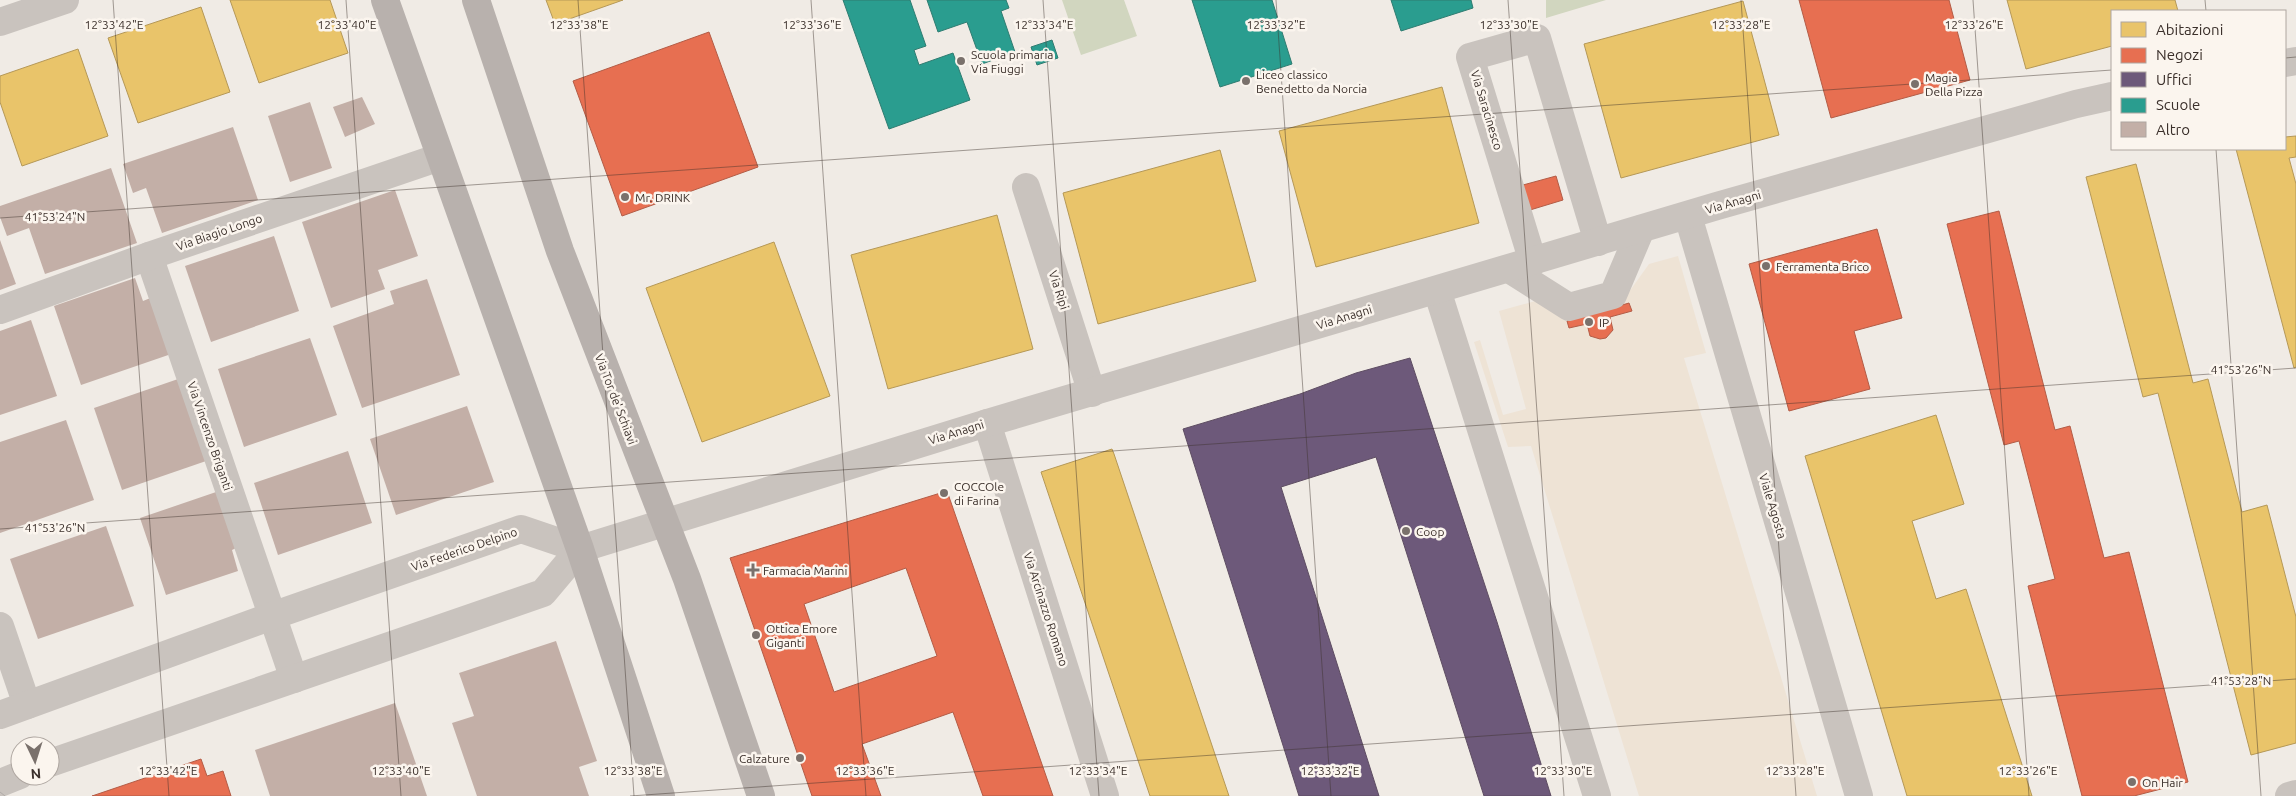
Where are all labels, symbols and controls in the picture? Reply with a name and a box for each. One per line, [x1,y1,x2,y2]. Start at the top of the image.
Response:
legend [2111,10,2286,150]
text: 12°33'42"E [85,18,144,31]
text: 12°33'40"E [318,18,377,31]
text: 12°33'38"E [550,18,609,31]
text: 12°33'36"E [783,18,842,31]
text: 12°33'34"E [1015,18,1074,31]
text: 12°33'32"E [1247,18,1306,31]
text: 12°33'30"E [1480,18,1539,31]
text: 12°33'28"E [1712,18,1771,31]
text: 12°33'26"E [1945,18,2004,31]
text: Abitazioni [2156,21,2223,38]
text: Negozi [2156,46,2203,63]
place label: Scuola primaria Via Fiuggi [971,48,1053,75]
marker: Scuola primaria Via Fiuggi [955,55,967,67]
place label: Liceo classico Benedetto da Norcia [1256,68,1367,95]
street label: Via Saracinesco [1469,69,1505,151]
place label: Magia Della Pizza [1925,71,1983,98]
text: Uffici [2156,71,2192,88]
marker: Liceo classico Benedetto da Norcia [1240,75,1252,87]
marker: Magia Della Pizza [1909,78,1921,90]
text: Scuole [2156,96,2200,113]
text: Altro [2156,121,2190,138]
street label: Via Anagni [1704,188,1762,216]
marker: Mr. DRINK [619,191,631,203]
place label: Mr. DRINK [635,191,691,204]
text: 41°53'24"N [25,210,85,223]
street label: Via Biagio Longo [174,211,264,253]
marker: Ferramenta Brico [1760,260,1772,272]
place label: Ferramenta Brico [1776,260,1869,273]
street label: Via Ripi [1047,269,1071,311]
street label: Via Anagni [1315,302,1373,332]
marker: IP [1583,316,1595,328]
place label: IP [1599,316,1609,329]
street label: Via Tor de' Schiavi [593,352,639,446]
text: 41°53'26"N [2211,363,2271,376]
street label: Via Vincenzo Briganti [185,380,235,492]
street label: Via Anagni [927,417,985,447]
street label: Viale Agosta [1757,472,1789,540]
place label: COCCOle di Farina [954,480,1004,507]
marker: COCCOle di Farina [938,487,950,499]
text: 41°53'26"N [25,521,85,534]
street label: Via Federico Delpino [409,525,519,573]
marker: Coop [1400,525,1412,537]
place label: Coop [1416,525,1444,538]
street label: Via Arcinazzo Romano [1021,550,1071,668]
marker: Farmacia Marini [747,564,759,576]
place label: Farmacia Marini [763,564,847,577]
place label: Ottica Emore Giganti [766,622,837,649]
marker: Ottica Emore Giganti [750,629,762,641]
text: 41°53'28"N [2211,674,2271,687]
north arrow [10,736,60,786]
place label: Calzature [739,752,790,765]
marker: Calzature [794,752,806,764]
text: 12°33'42"E [139,764,198,777]
text: 12°33'40"E [372,764,431,777]
text: 12°33'38"E [604,764,663,777]
text: 12°33'36"E [836,764,895,777]
text: 12°33'34"E [1069,764,1128,777]
text: 12°33'32"E [1301,764,1360,777]
text: 12°33'30"E [1534,764,1593,777]
text: 12°33'28"E [1766,764,1825,777]
text: 12°33'26"E [1999,764,2058,777]
text: N [30,766,42,782]
marker: On Hair [2126,776,2138,788]
place label: On Hair [2142,776,2183,789]

